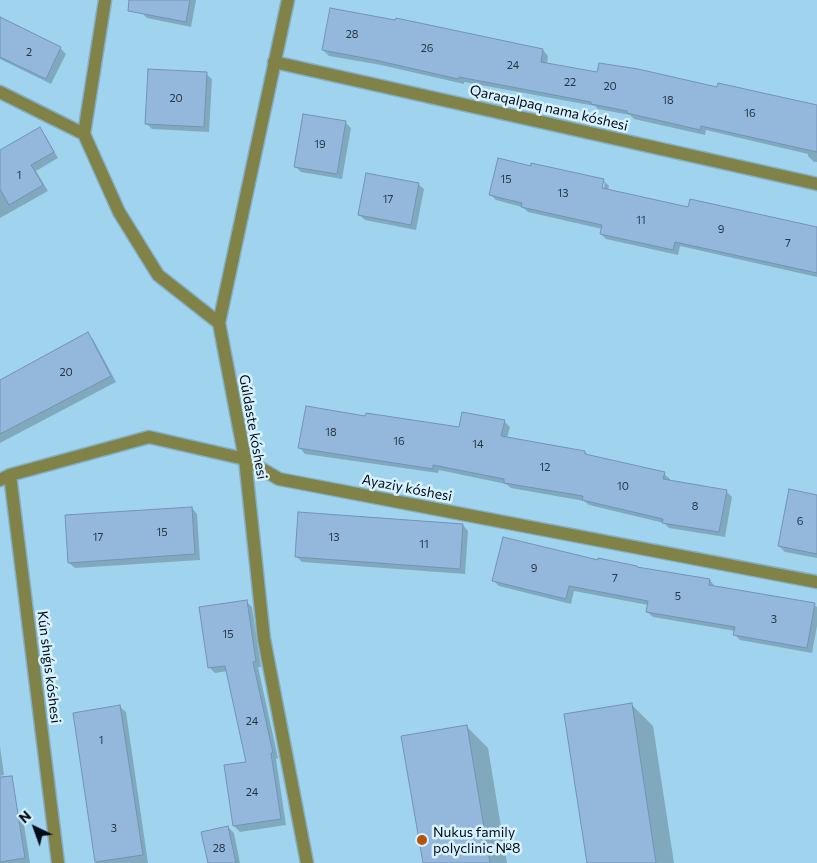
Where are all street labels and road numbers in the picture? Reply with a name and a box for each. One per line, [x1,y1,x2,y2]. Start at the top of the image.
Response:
street label: Qaraqalpaq nama kóshesi [468,82,630,134]
street label: Gúldaste kóshesi [235,373,271,481]
street label: Ayaziy kóshesi [361,471,453,505]
street label: Kún shıǵıs kóshesi [34,610,64,724]

